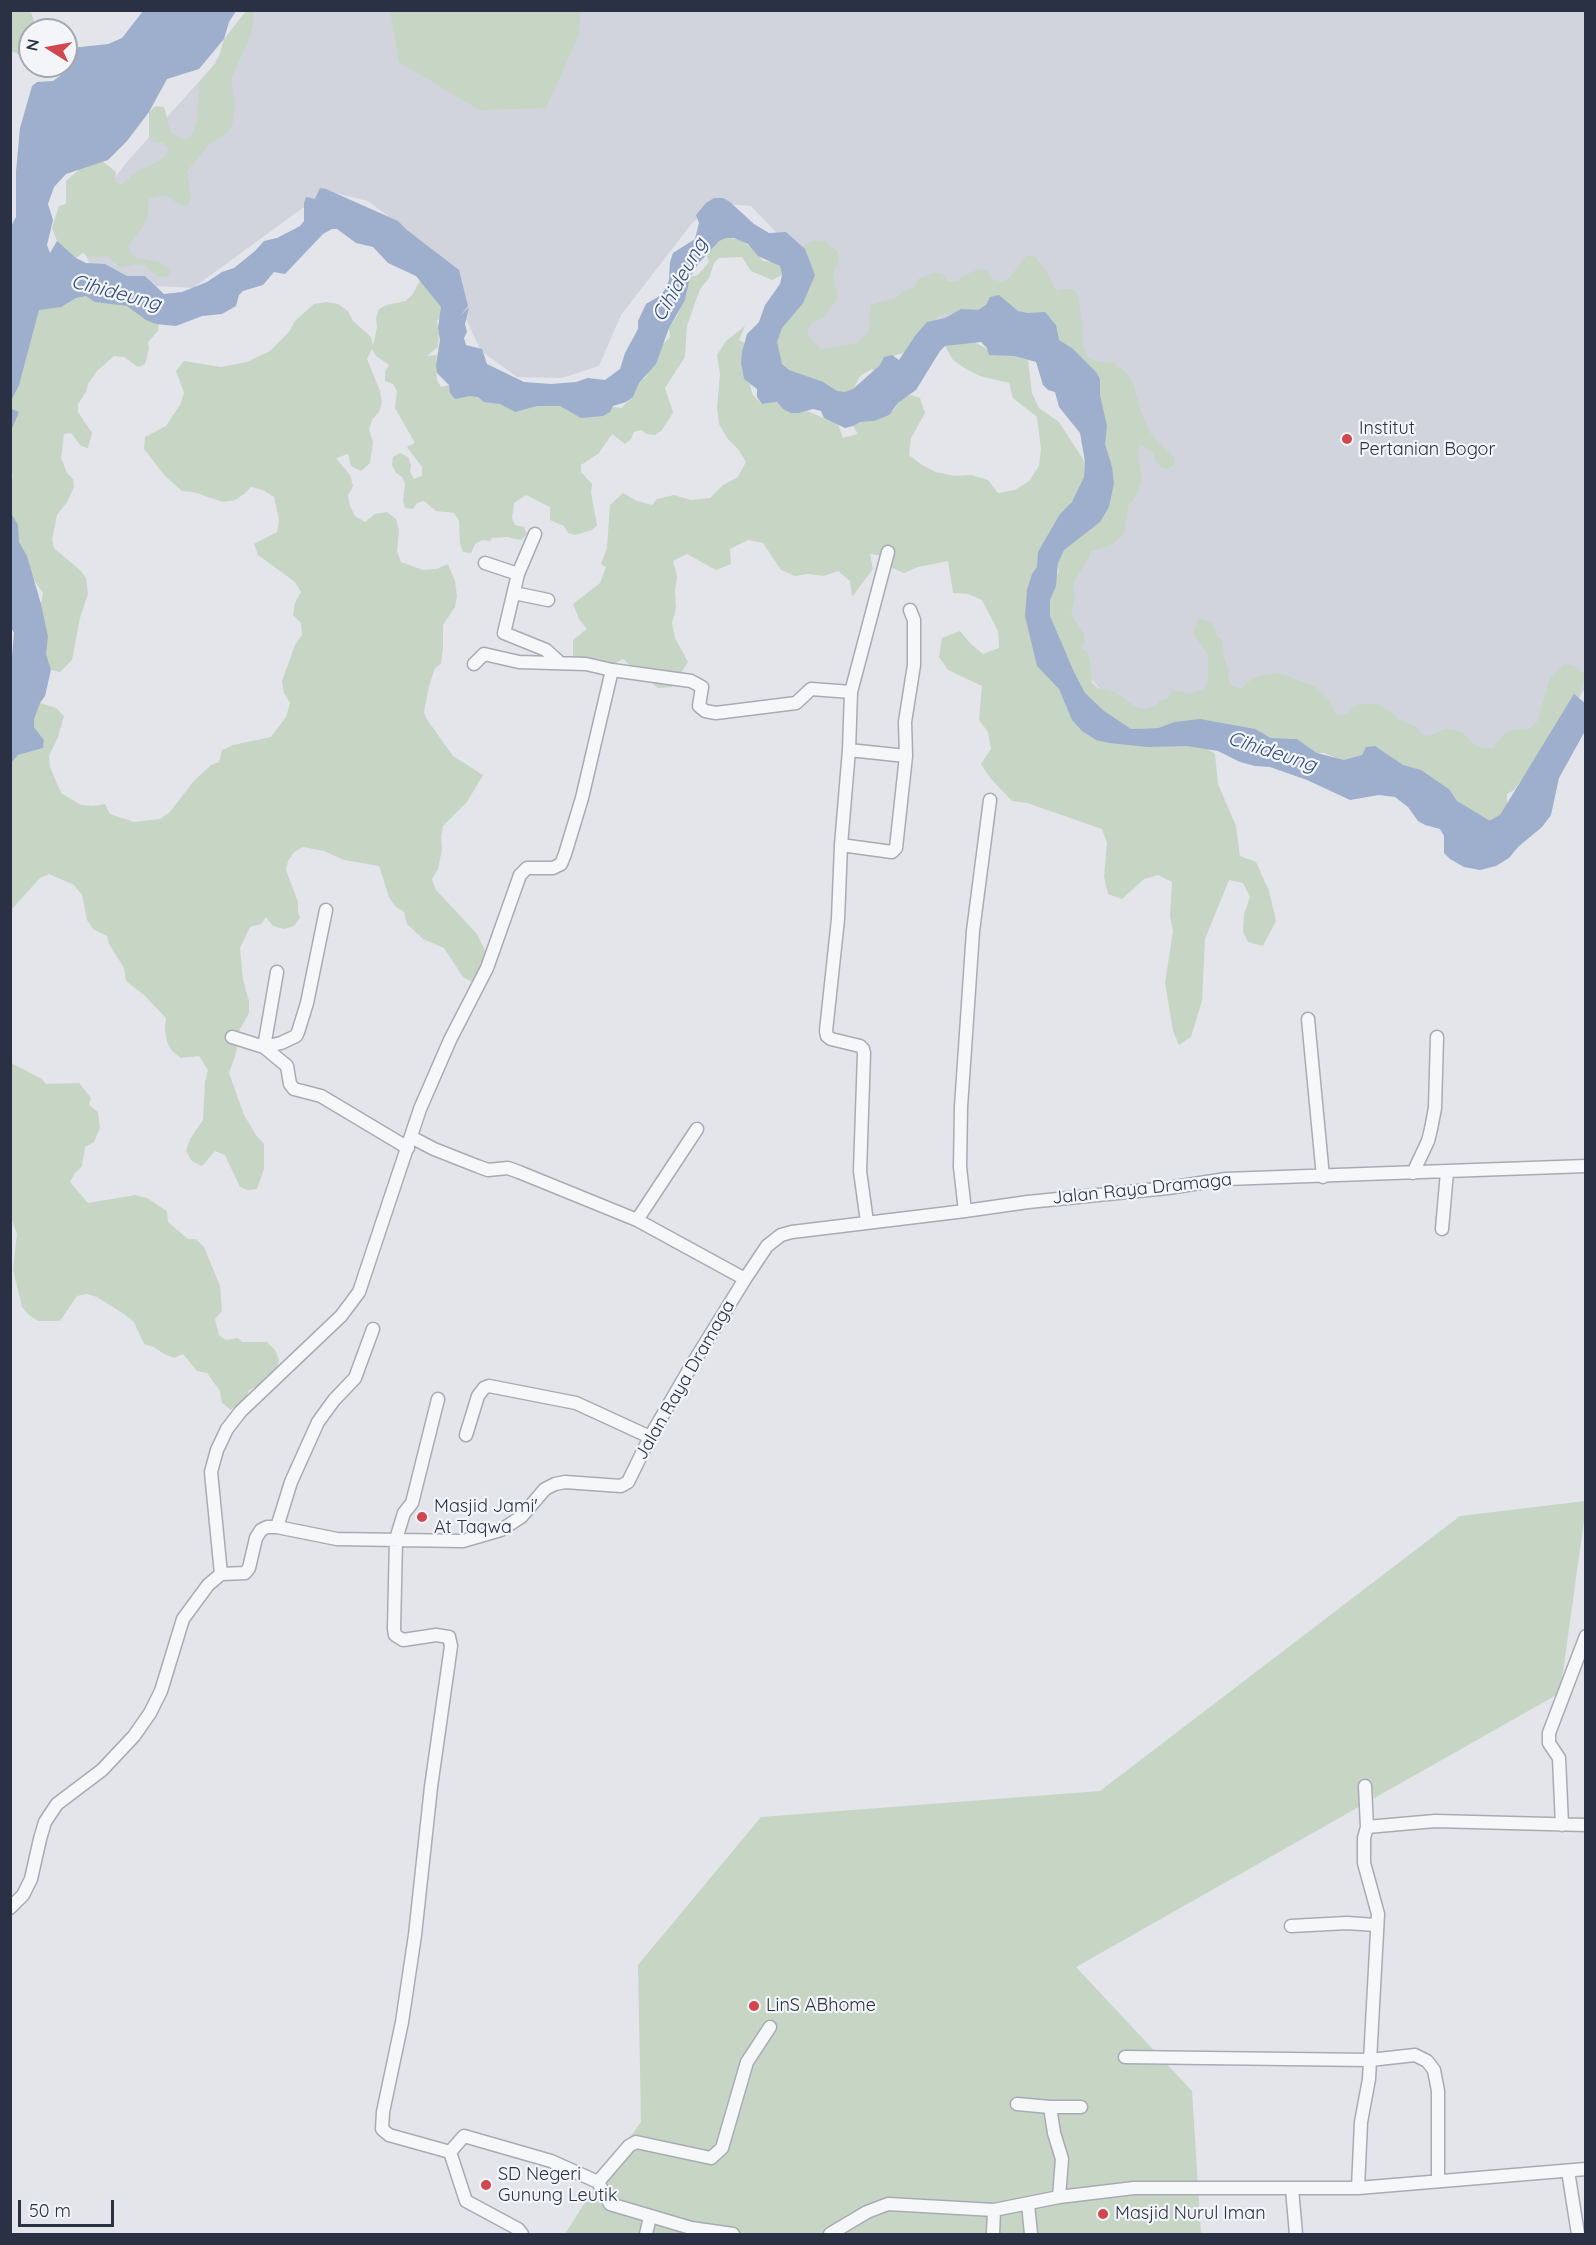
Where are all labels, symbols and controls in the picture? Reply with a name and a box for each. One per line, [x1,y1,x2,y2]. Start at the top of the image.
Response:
north arrow [18,18,78,78]
text: N [21,37,43,53]
water label: Cihideung [647,234,713,326]
water label: Cihideung [69,270,163,316]
place label: Institut Pertanian Bogor [1359,418,1495,460]
marker: Institut Pertanian Bogor [1340,432,1354,446]
water label: Cihideung [1225,726,1319,778]
street label: Jalan Raya Dramaga [1051,1169,1233,1209]
street label: Jalan Raya Dramaga [630,1296,740,1464]
place label: Masjid Jami' At Taqwa [434,1496,538,1538]
marker: Masjid Jami' At Taqwa [415,1510,429,1524]
place label: LinS ABhome [766,1995,876,2017]
marker: LinS ABhome [747,1999,761,2013]
place label: SD Negeri Gunung Leutik [498,2164,618,2206]
marker: SD Negeri Gunung Leutik [479,2178,493,2192]
scale bar [21,2188,117,2226]
text: 50 m [29,2199,71,2222]
place label: Masjid Nurul Iman [1115,2203,1266,2225]
marker: Masjid Nurul Iman [1096,2207,1110,2221]

